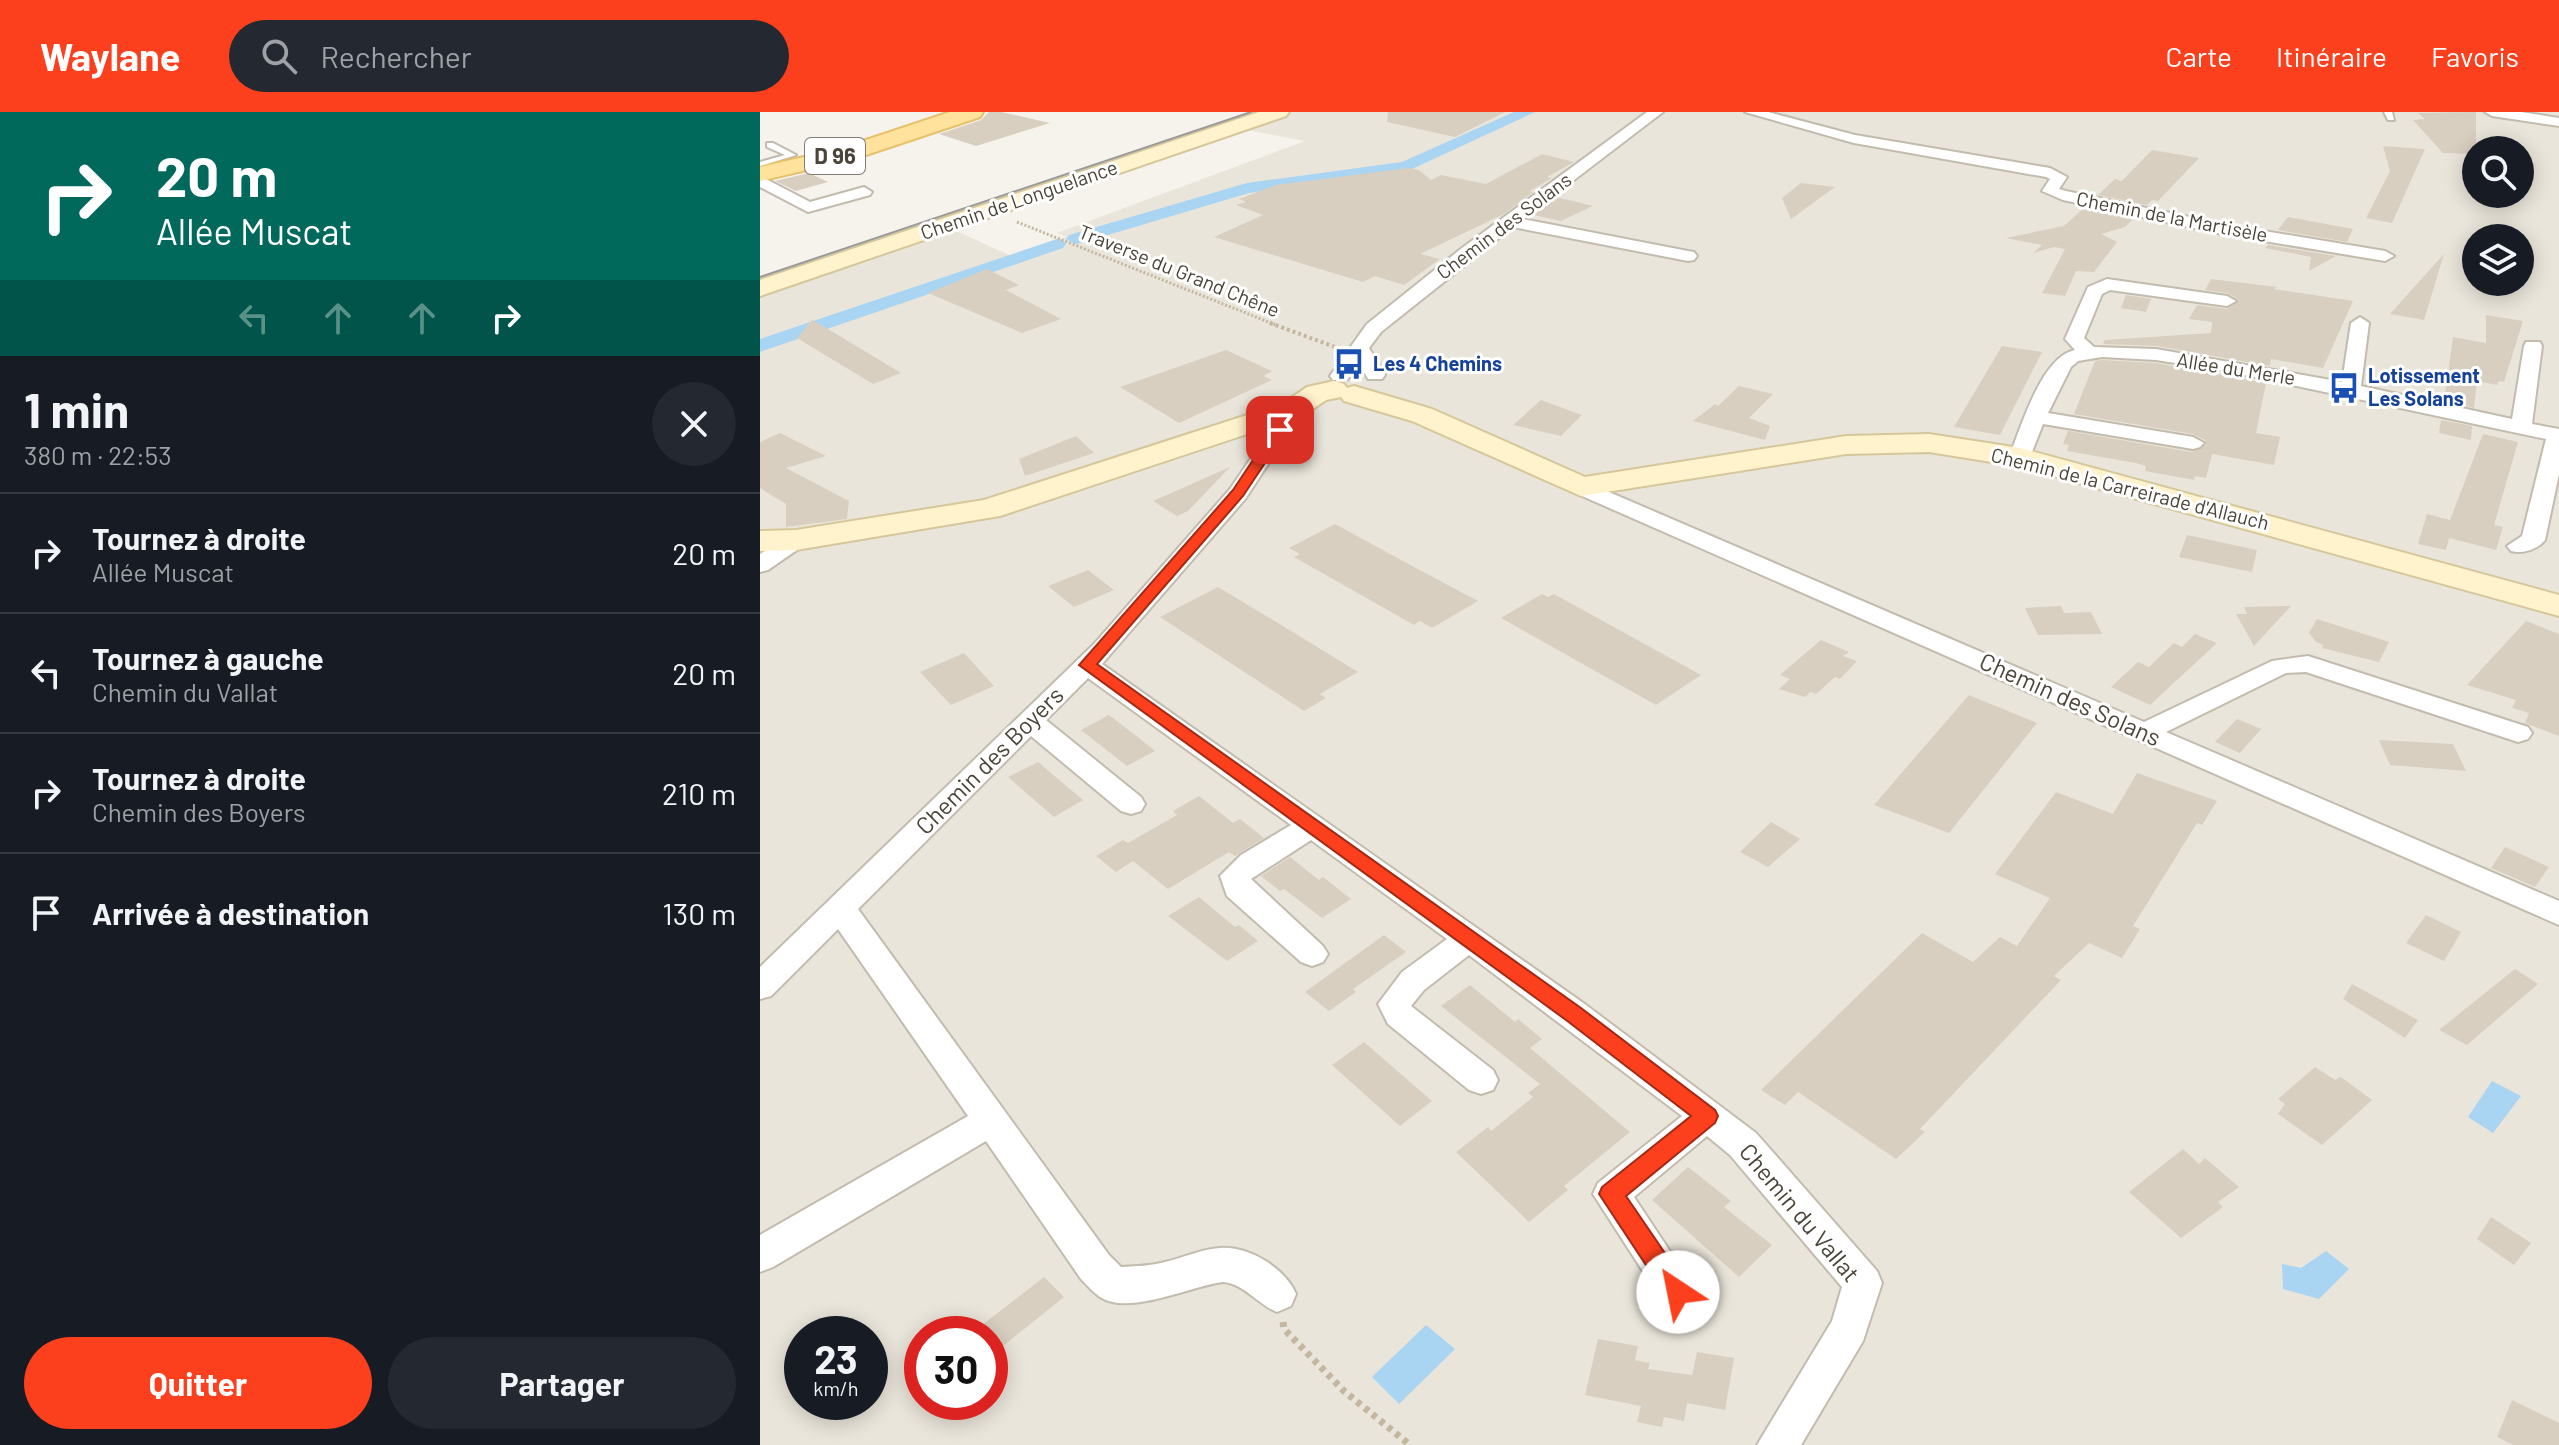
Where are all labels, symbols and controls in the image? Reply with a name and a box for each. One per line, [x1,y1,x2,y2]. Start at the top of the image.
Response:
search box [229,20,789,92]
text: Waylane [40,33,181,79]
icon: search [257,34,301,78]
text: Rechercher [321,38,472,74]
text: Carte [2166,39,2232,73]
text: Itinéraire [2276,39,2387,73]
text: Favoris [2431,39,2519,73]
map controls [2462,136,2534,296]
button: search [2462,136,2534,208]
road number: D 96 [805,138,865,174]
text: 20 m [156,141,277,208]
icon: right [24,144,128,248]
street label: Chemin de Longuelance [917,154,1120,244]
street label: Chemin des Solans [1431,167,1576,284]
street label: Chemin de la Martisèle [2075,186,2270,246]
text: Allée Muscat [156,209,352,252]
street label: Traverse du Grand Chêne [1075,219,1283,321]
button: layers [2462,224,2534,296]
icon: left [232,296,276,340]
icon: ahead [316,296,360,340]
icon: ahead [400,296,444,340]
icon: right [484,296,528,340]
bus stop icon: Les 4 Chemins [1332,347,1366,381]
street label: Allée du Merle [2175,347,2297,389]
place label: Les 4 Chemins [1373,351,1502,375]
place label: Lotissement Les Solans [2368,363,2480,410]
bus stop icon: Lotissement Les Solans [2327,371,2361,405]
text: 1 min [24,380,129,438]
button: close [652,382,736,466]
pin [1246,396,1314,464]
icon: arrive [1258,408,1302,452]
text: 380 m · 22:53 [24,439,172,470]
street label: Chemin de la Carreirade d'Allauch [1989,442,2272,534]
text: Tournez à droite [92,520,306,556]
icon: right [24,531,68,575]
text: 20 m [672,535,736,571]
text: Allée Muscat [92,556,234,587]
text: Tournez à gauche [92,640,324,676]
street label: Chemin des Solans [1976,646,2166,752]
icon: left [24,651,68,695]
text: 20 m [672,655,736,691]
text: Chemin du Vallat [92,676,278,707]
street label: Chemin des Boyers [909,680,1069,840]
text: Tournez à droite [92,760,306,796]
icon: right [24,771,68,815]
text: 210 m [662,775,736,811]
text: Chemin des Boyers [92,796,306,827]
icon: arrive [24,891,68,935]
text: Arrivée à destination [92,895,369,931]
text: 130 m [662,895,736,931]
street label: Chemin du Vallat [1734,1137,1866,1287]
position arrow [1636,1250,1720,1334]
speed limit sign: 30 [904,1316,1008,1420]
text: 23 [814,1334,858,1382]
button: Quitter [24,1337,372,1429]
button: Partager [388,1337,736,1429]
text: km/h [813,1376,859,1400]

